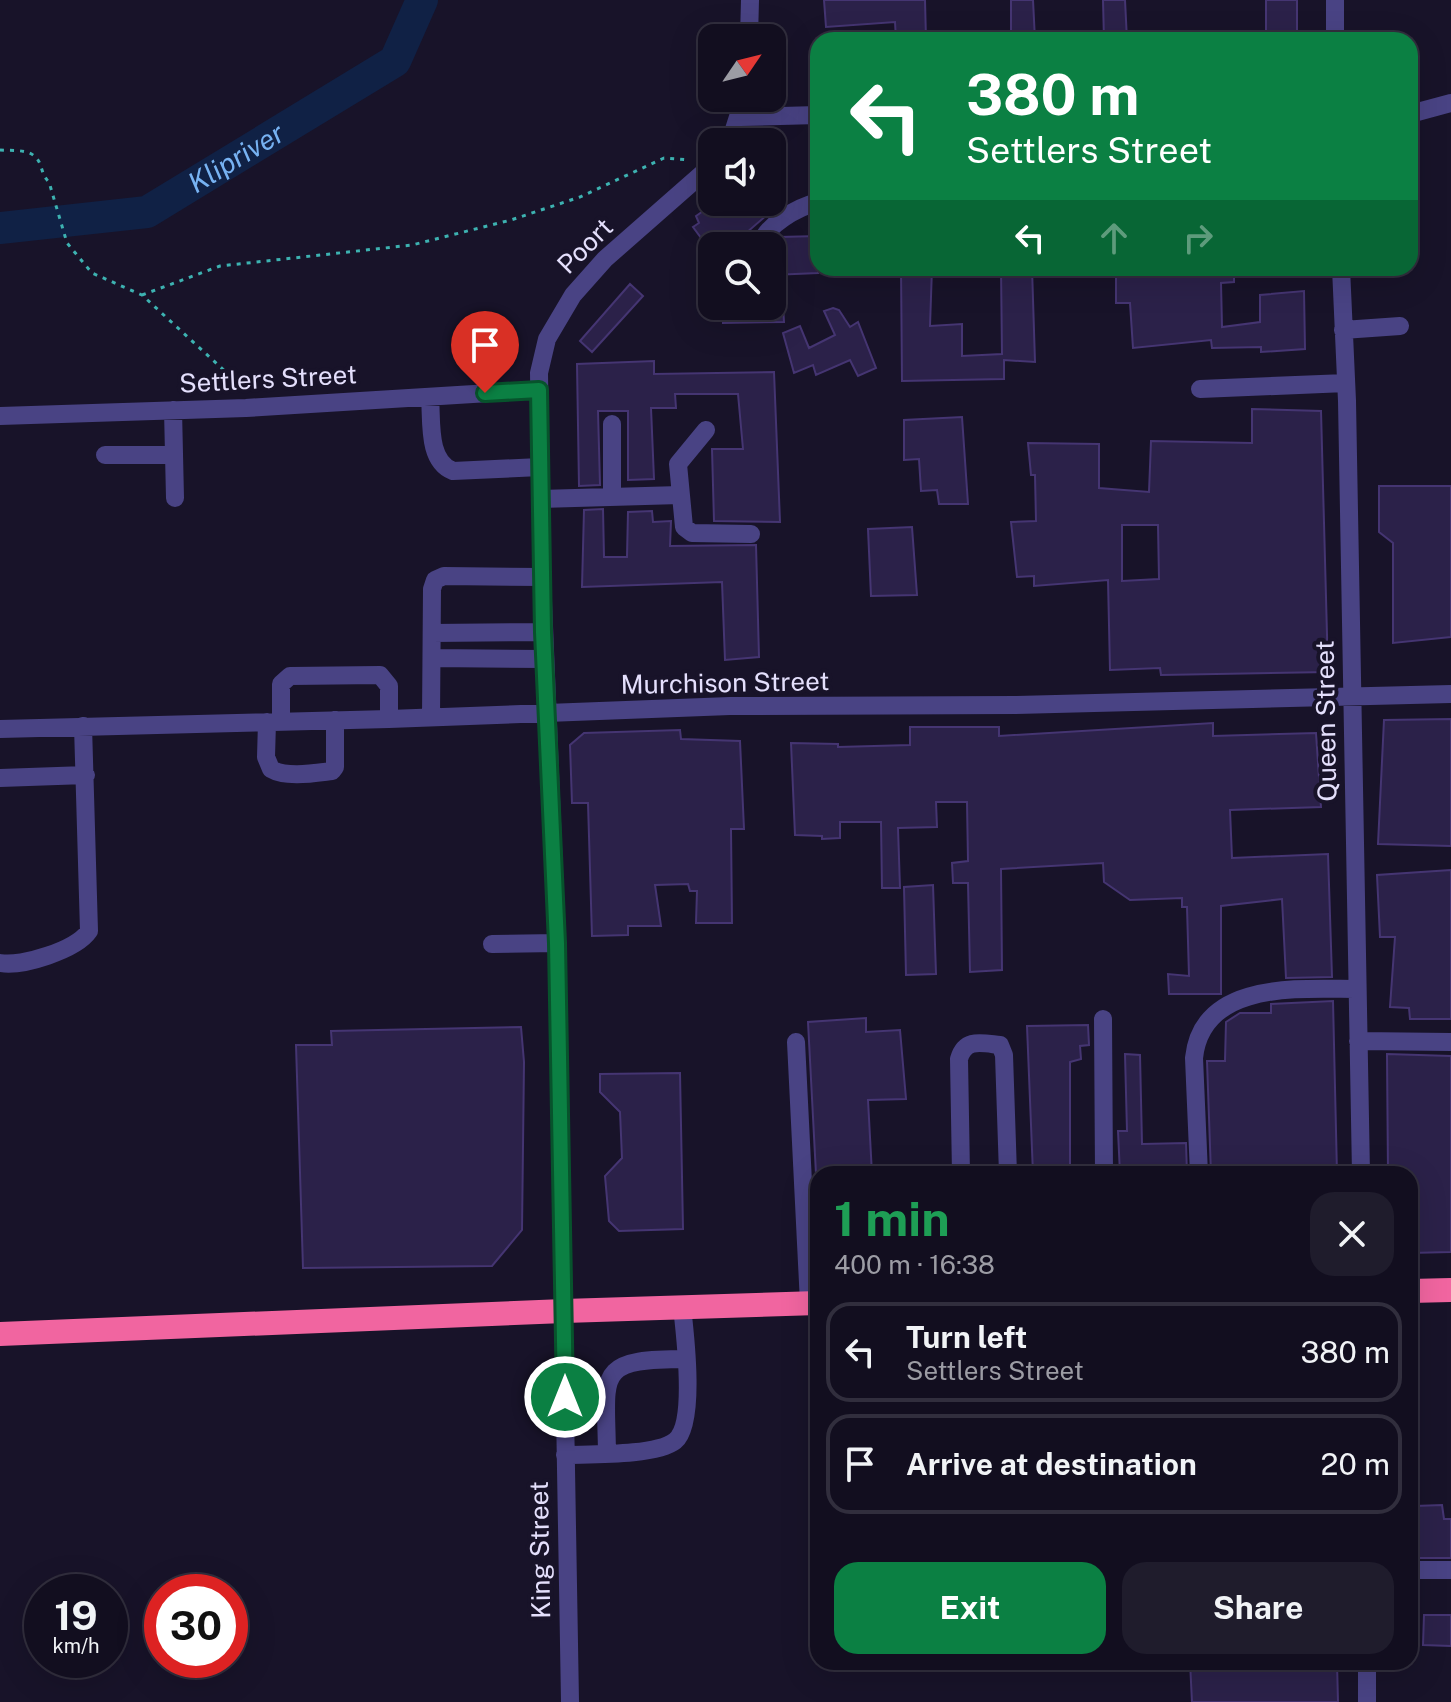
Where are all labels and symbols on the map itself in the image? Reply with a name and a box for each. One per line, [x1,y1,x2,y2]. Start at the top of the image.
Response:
north arrow [698,24,786,112]
water label: Klipriver [182,115,290,199]
street label: Poort [550,211,619,280]
pin [451,311,519,393]
street label: Settlers Street [178,358,358,399]
street label: Queen Street [1309,640,1342,802]
street label: Murchison Street [620,665,830,700]
position arrow [523,1355,607,1439]
street label: King Street [523,1481,556,1619]
speed limit sign: 30 [144,1574,248,1678]

